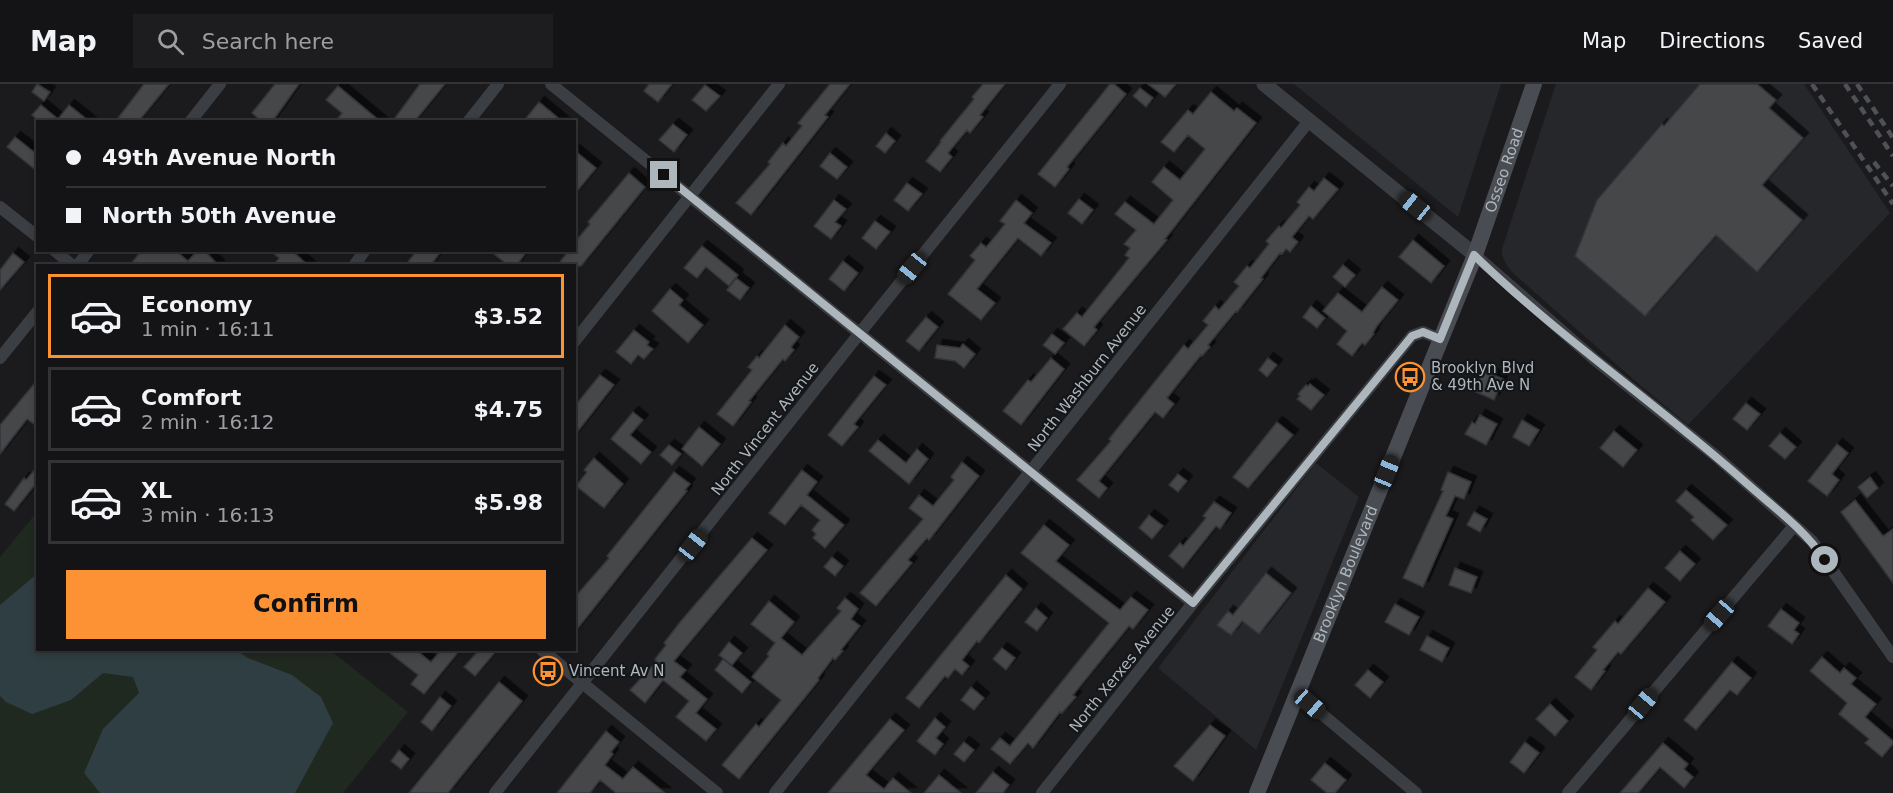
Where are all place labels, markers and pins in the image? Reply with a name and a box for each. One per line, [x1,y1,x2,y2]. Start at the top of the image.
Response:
place label: Brooklyn Blvd & 49th Ave N [1431,359,1534,394]
bus stop icon: Brooklyn Blvd & 49th Ave N [1394,361,1426,393]
bus stop icon: Vincent Av N [532,655,564,687]
place label: Vincent Av N [569,662,665,680]

